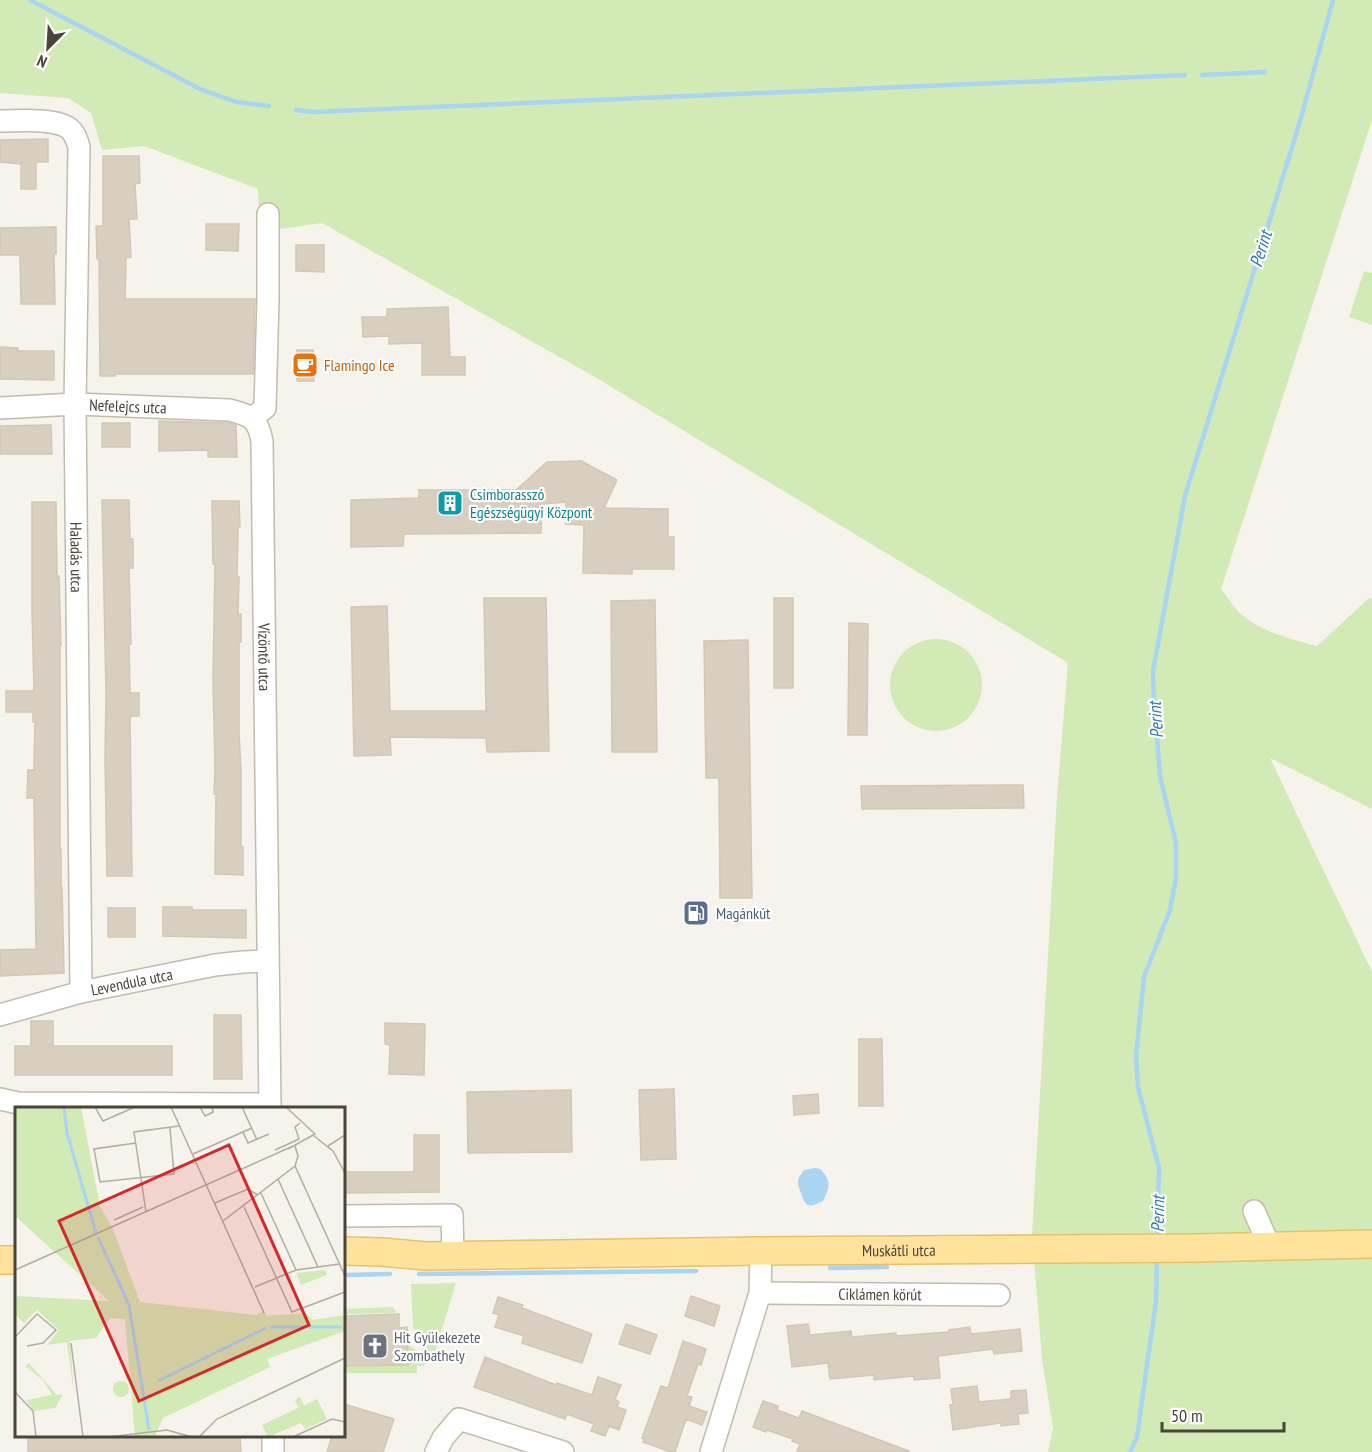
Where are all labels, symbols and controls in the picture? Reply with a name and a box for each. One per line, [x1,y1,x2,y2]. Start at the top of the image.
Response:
north arrow [18,18,78,78]
text: N [34,51,50,73]
water label: Perint [1244,226,1277,270]
cafe icon: Flamingo Ice [290,350,320,380]
place label: Flamingo Ice [324,355,395,375]
street label: Nefelejcs utca [89,395,167,418]
place label: Csimborasszó Egészségügyi Központ [470,484,593,522]
building icon: Csimborasszó Egészségügyi Központ [435,488,465,518]
street label: Haladás utca [66,522,87,593]
street label: Vízöntő utca [254,622,275,691]
water label: Perint [1143,699,1168,739]
fuel station icon: Magánkút [681,898,711,928]
place label: Magánkút [716,903,771,923]
street label: Levendula utca [89,964,174,1000]
inset map [15,1107,345,1437]
water label: Perint [1146,1193,1169,1233]
street label: Muskátli utca [862,1240,936,1260]
street label: Ciklámen körút [838,1284,922,1304]
place label: Hit Gyülekezete Szombathely [394,1327,481,1365]
church icon: Hit Gyülekezete Szombathely [360,1331,390,1361]
scale bar [1162,1395,1284,1433]
text: 50 m [1171,1404,1203,1427]

